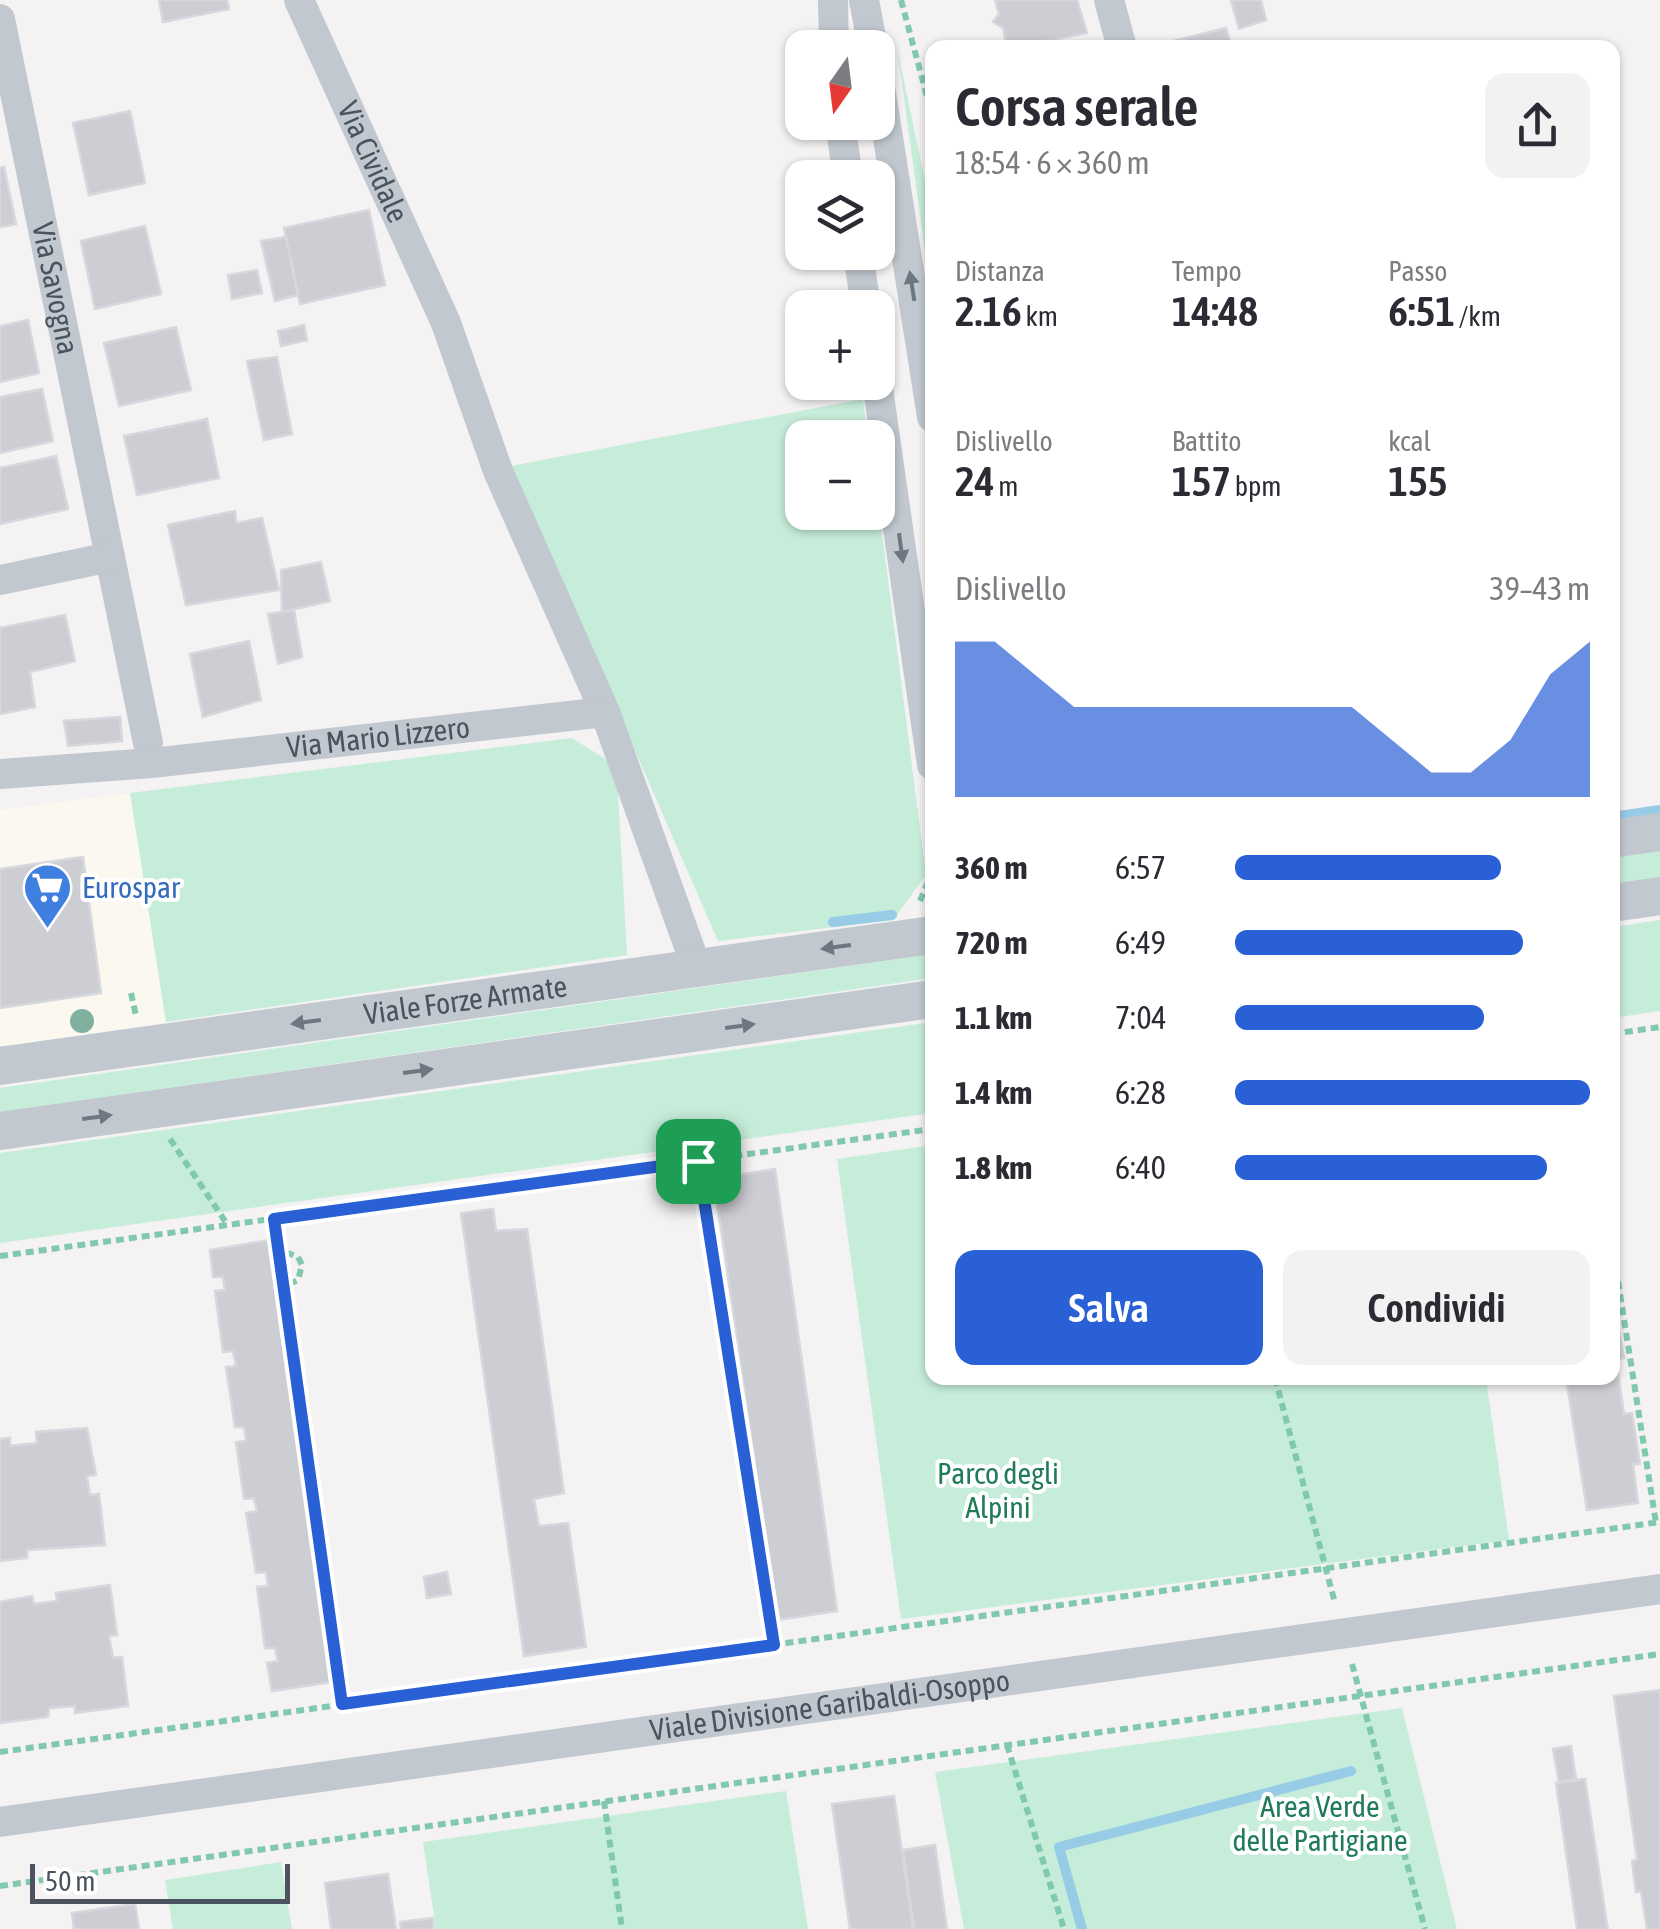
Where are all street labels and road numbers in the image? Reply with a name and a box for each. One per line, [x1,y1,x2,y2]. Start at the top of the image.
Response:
street label: Via Cividale [331,96,416,227]
street label: Via Savogna [26,219,86,357]
street label: Via Mario Lizzero [285,709,471,764]
street label: Viale Forze Armate [362,969,569,1031]
street label: Viale Divisione Garibaldi-Osoppo [648,1662,1012,1747]

